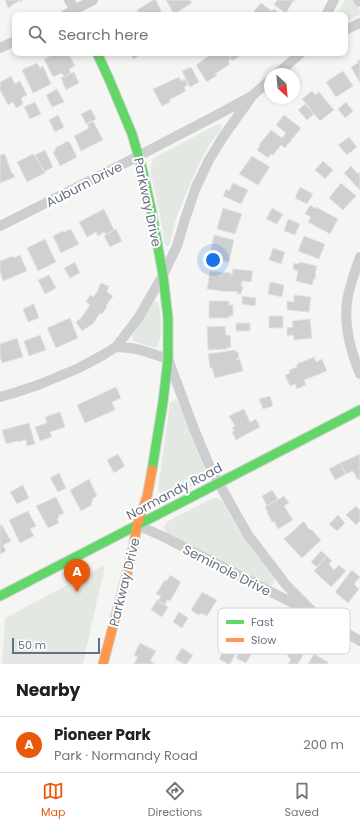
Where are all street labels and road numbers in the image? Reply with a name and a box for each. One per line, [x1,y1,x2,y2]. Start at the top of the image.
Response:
street label: Parkway Drive [129,156,166,248]
street label: Auburn Drive [43,157,126,212]
street label: Normandy Road [123,458,226,525]
street label: Parkway Drive [104,536,145,628]
street label: Seminole Drive [180,540,274,601]

